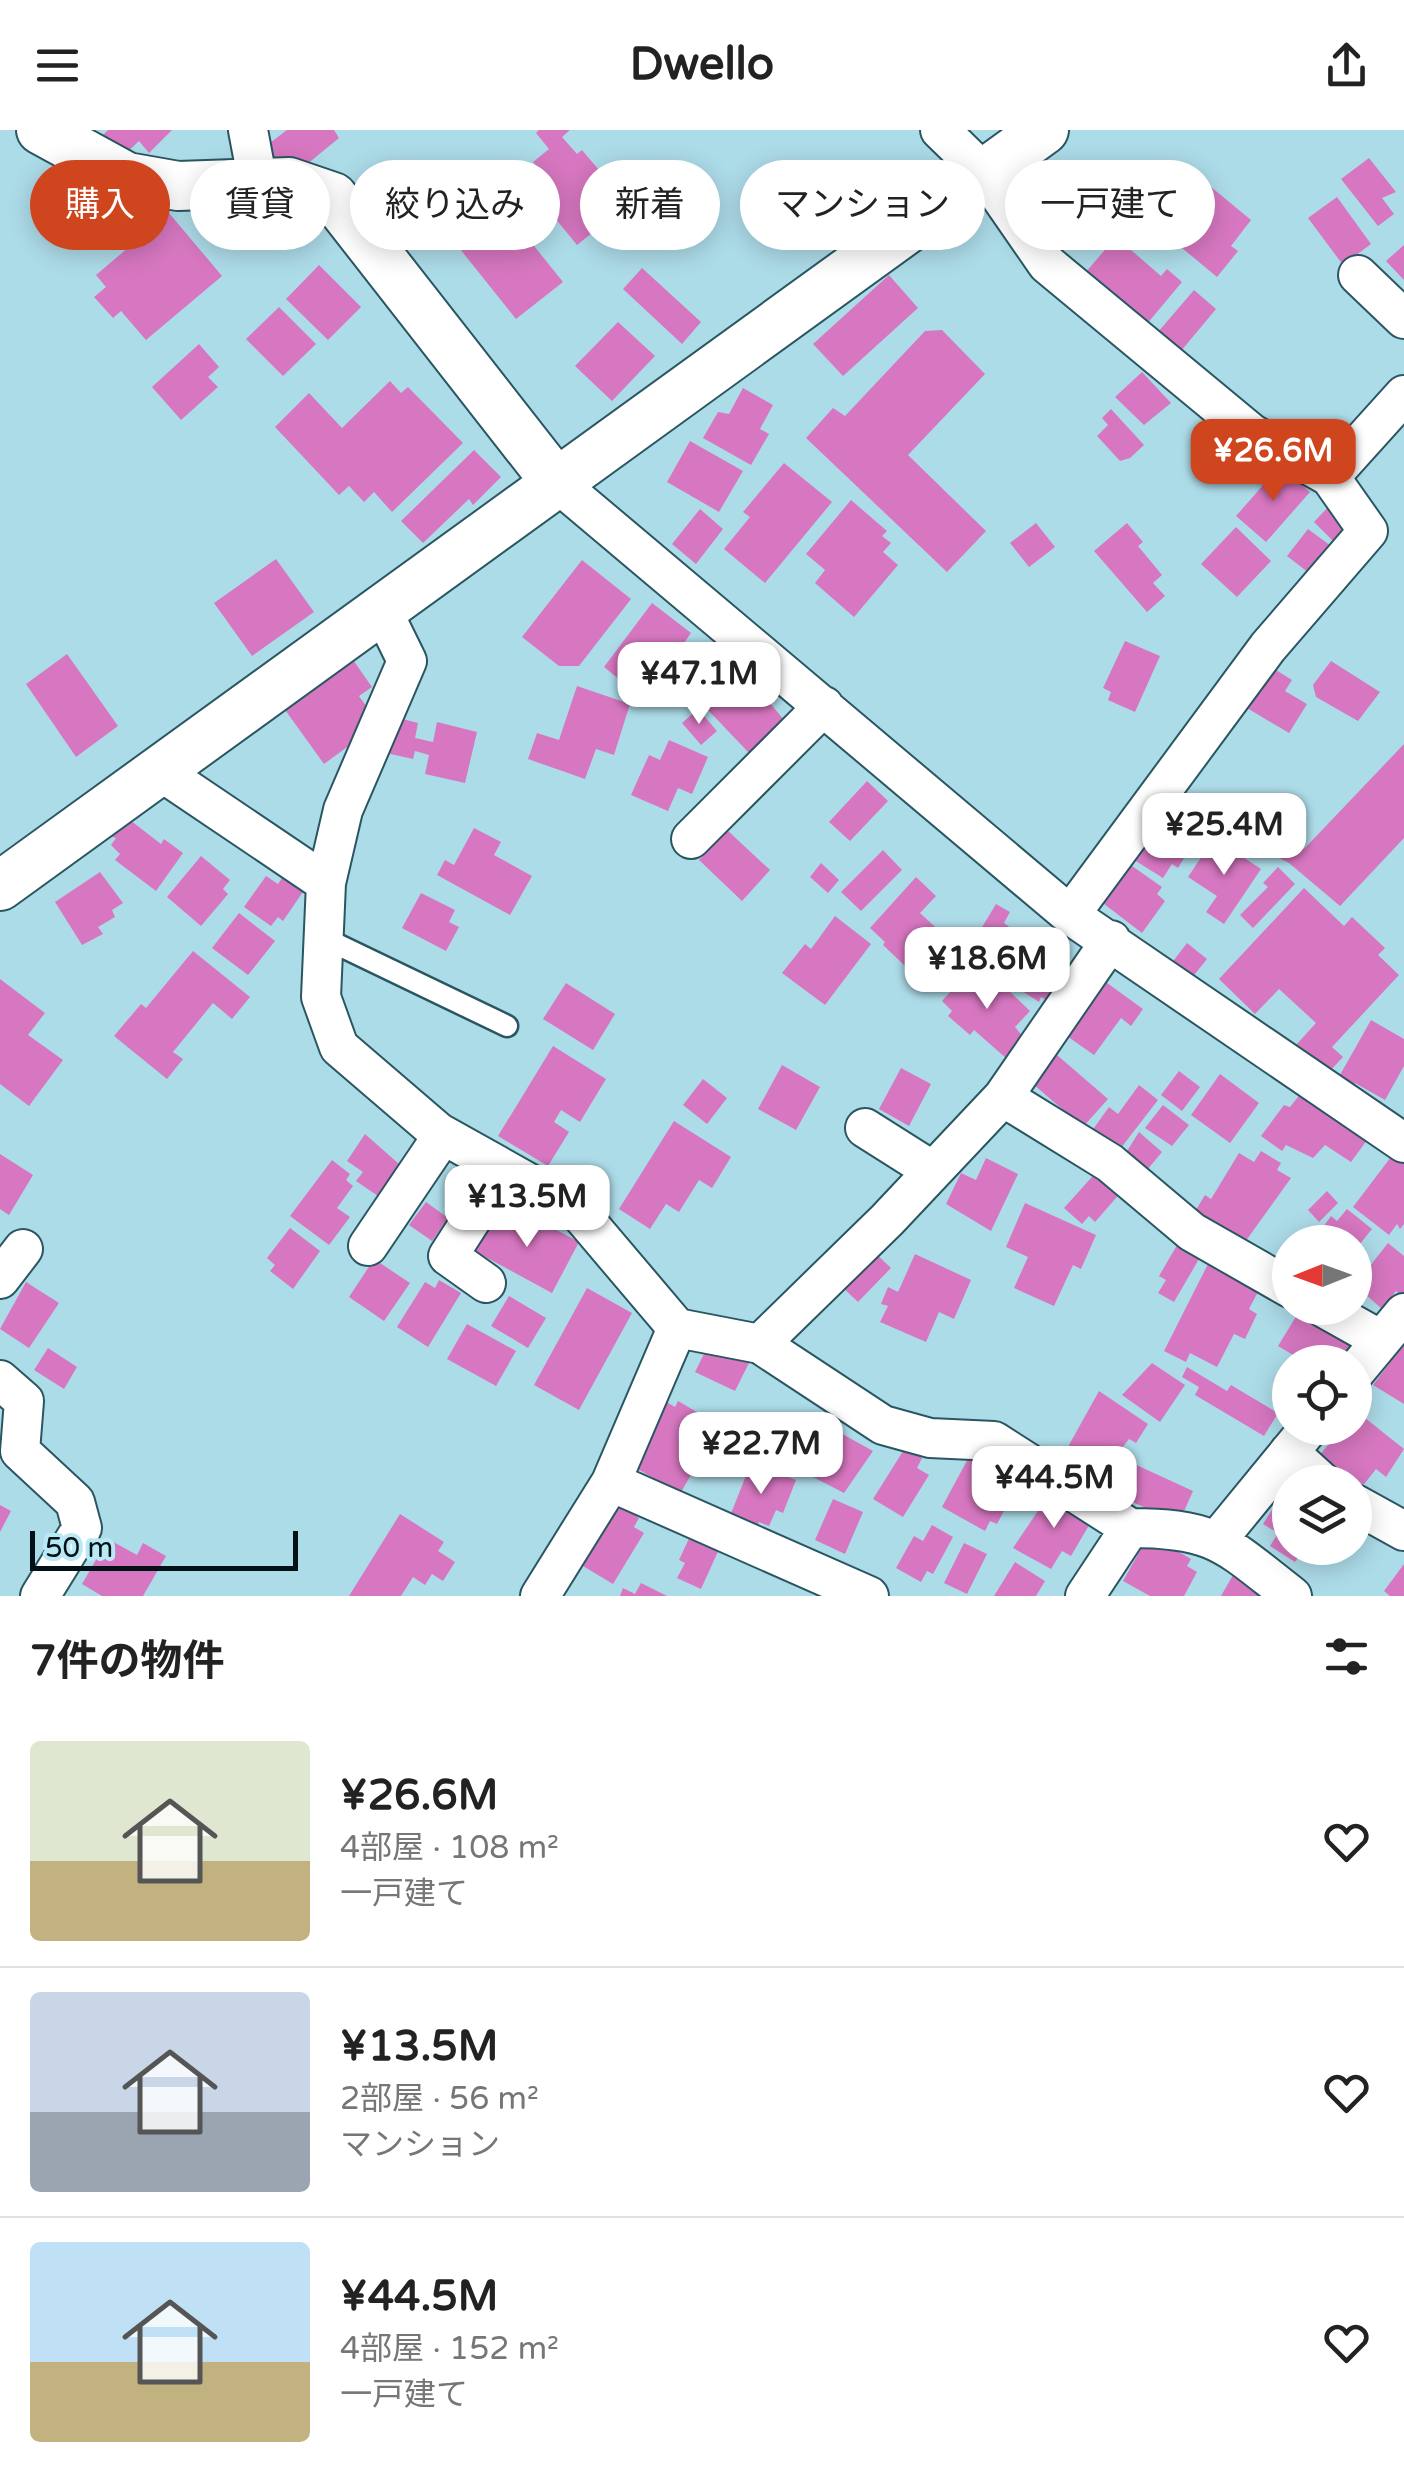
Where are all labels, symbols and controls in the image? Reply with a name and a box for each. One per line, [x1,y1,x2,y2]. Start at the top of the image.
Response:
icon: menu [30,38,85,93]
text: Dwello [630,38,774,92]
icon: share [1319,38,1374,93]
chip: 購入 [30,160,170,250]
chip: 賃貸 [190,160,330,250]
chip: 絞り込み [350,160,560,250]
chip: 新着 [580,160,720,250]
chip: マンション [740,160,985,250]
chip: 一戸建て [1005,160,1215,250]
pin: ¥26.6M [1192,419,1354,504]
text: ¥26.6M [1213,432,1333,470]
pin: ¥47.1M [618,642,780,727]
text: ¥47.1M [640,655,758,693]
pin: ¥25.4M [1143,793,1305,878]
text: ¥25.4M [1164,806,1284,844]
pin: ¥18.6M [906,927,1068,1012]
text: ¥18.6M [927,940,1047,978]
pin: ¥13.5M [446,1165,608,1250]
text: ¥13.5M [467,1178,587,1216]
north arrow [1272,1225,1372,1325]
map controls [1272,1225,1372,1565]
button: locate [1272,1345,1372,1445]
pin: ¥22.7M [680,1412,842,1497]
text: ¥22.7M [701,1425,821,1463]
pin: ¥44.5M [973,1446,1135,1531]
text: ¥44.5M [994,1459,1114,1497]
button: layers [1272,1465,1372,1565]
scale bar [30,1526,298,1570]
text: 50 m [45,1531,113,1565]
icon: filters [1319,1629,1374,1684]
text: 7件の物件 [30,1636,224,1687]
text: ¥26.6M [340,1770,498,1821]
icon: home [110,1781,230,1901]
icon: heart [1319,1814,1374,1869]
text: 4部屋 · 108 m² [340,1829,559,1867]
text: 一戸建て [340,1875,468,1913]
text: ¥13.5M [340,2021,498,2072]
icon: home [110,2032,230,2152]
icon: heart [1319,2065,1374,2120]
text: 2部屋 · 56 m² [340,2080,539,2118]
text: マンション [340,2126,500,2164]
text: ¥44.5M [340,2271,498,2322]
icon: home [110,2282,230,2402]
icon: heart [1319,2315,1374,2370]
text: 4部屋 · 152 m² [340,2330,559,2368]
text: 一戸建て [340,2376,468,2414]

